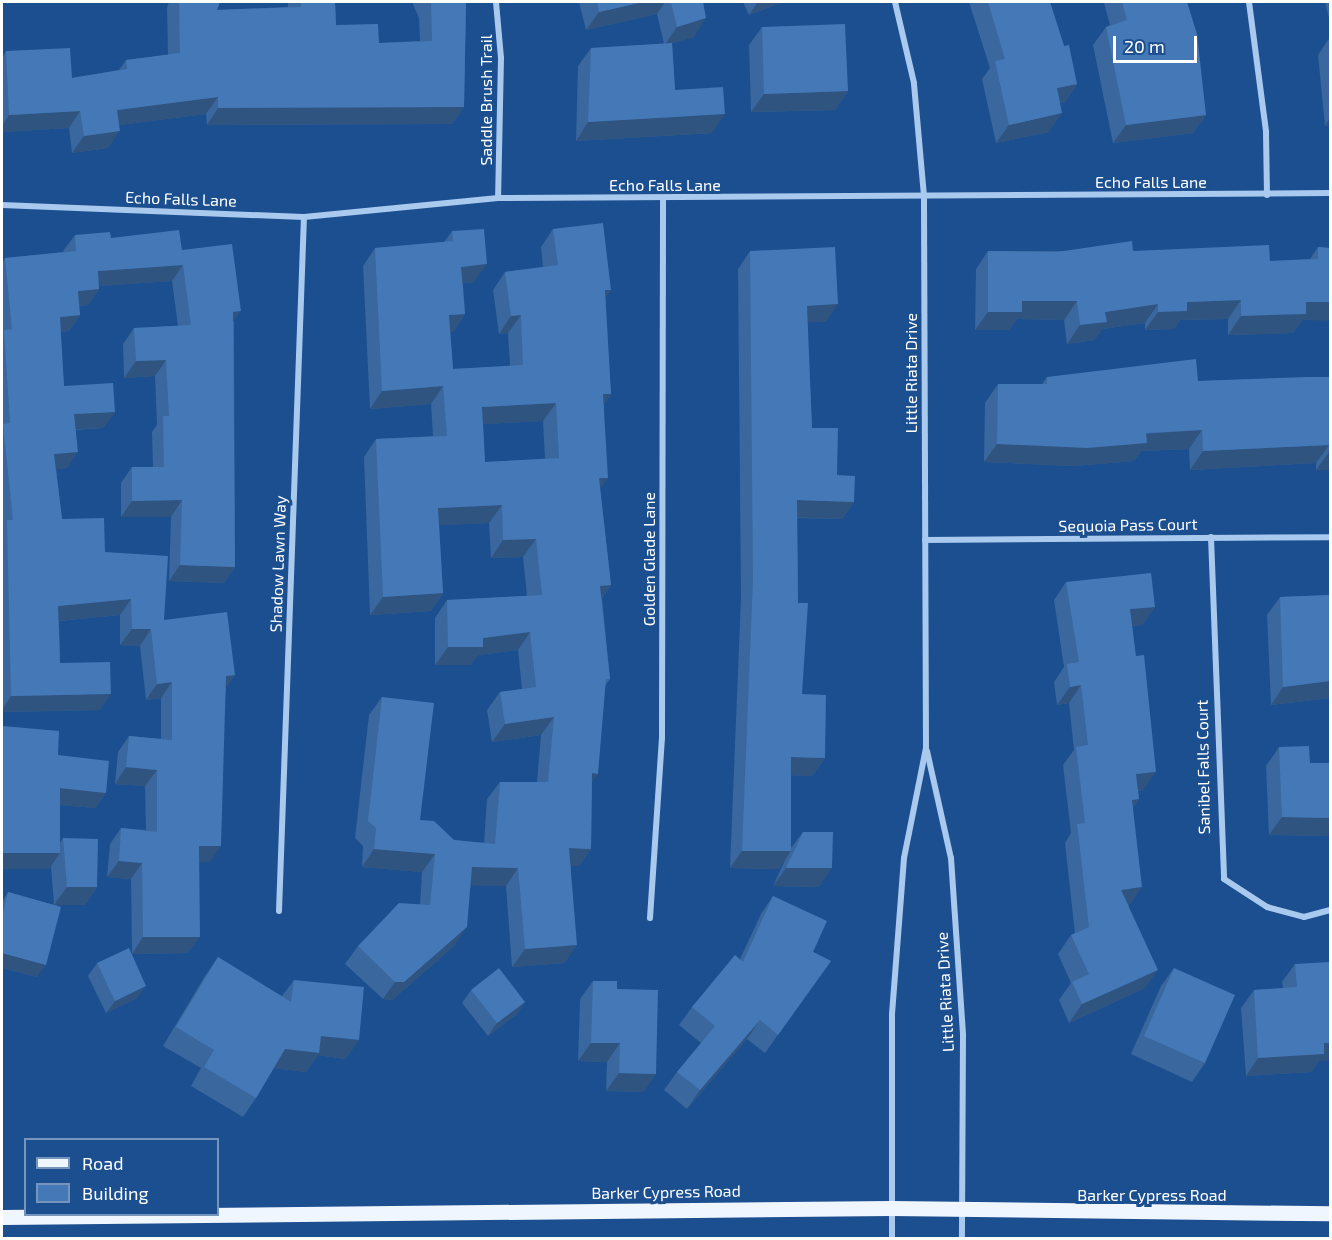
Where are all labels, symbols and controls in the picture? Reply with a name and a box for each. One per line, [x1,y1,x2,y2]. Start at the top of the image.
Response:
scale bar [1116,24,1200,62]
street label: Saddle Brush Trail [476,34,496,166]
text: 20 m [1124,35,1165,57]
street label: Echo Falls Lane [1095,172,1207,192]
street label: Echo Falls Lane [609,175,721,195]
street label: Echo Falls Lane [125,187,237,211]
street label: Little Riata Drive [901,313,921,433]
street label: Golden Glade Lane [639,492,659,626]
street label: Shadow Lawn Way [266,495,290,633]
street label: Sequoia Pass Court [1058,514,1198,536]
street label: Sanibel Falls Court [1192,699,1214,835]
street label: Little Riata Drive [932,931,958,1053]
legend [24,1138,219,1216]
text: Road [82,1152,123,1174]
street label: Barker Cypress Road [591,1181,741,1203]
text: Building [82,1182,149,1204]
street label: Barker Cypress Road [1077,1185,1227,1205]

